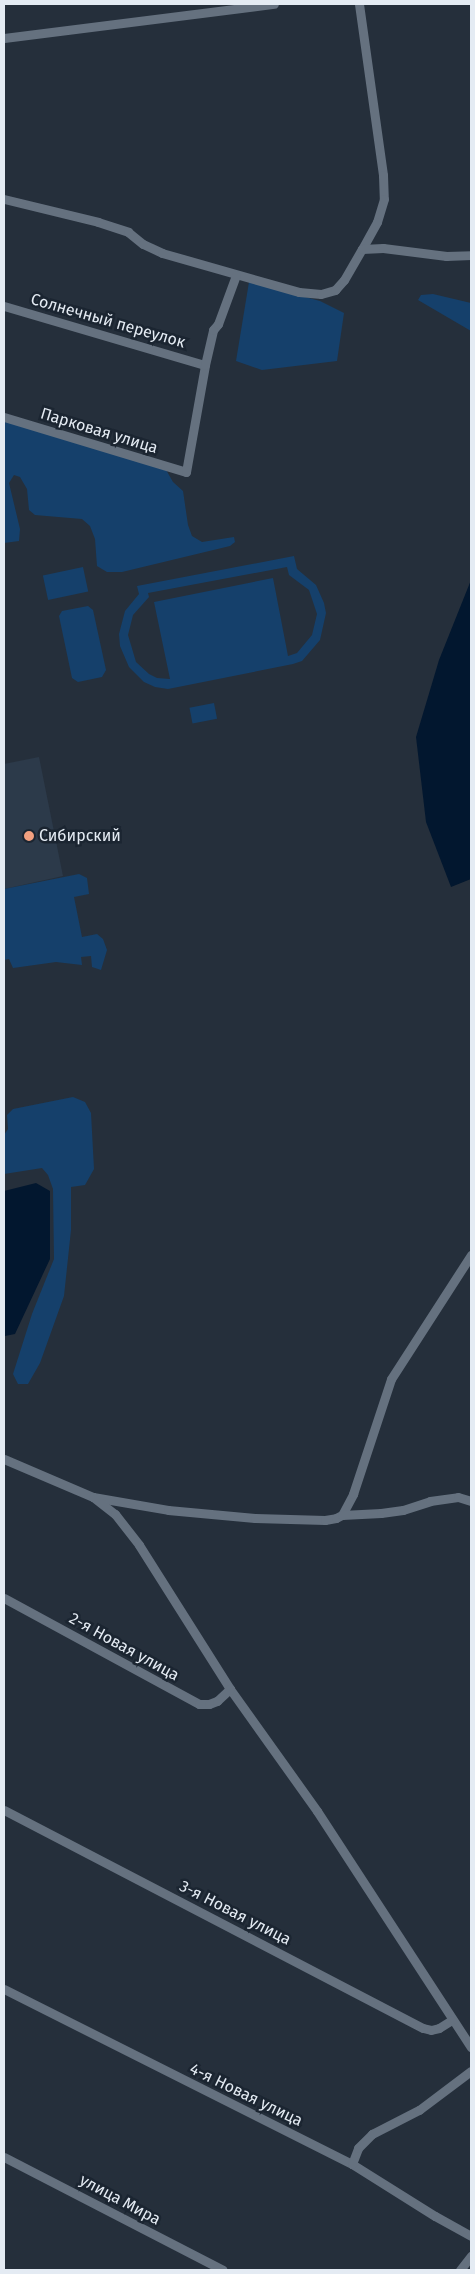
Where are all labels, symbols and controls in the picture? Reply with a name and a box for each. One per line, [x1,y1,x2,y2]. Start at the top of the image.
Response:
street label: Солнечный переулок [28,290,188,352]
street label: Парковая улица [38,404,160,458]
place label: Сибирский [39,826,121,846]
marker: Сибирский [23,830,35,842]
street label: 2-я Новая улица [66,1609,182,1685]
street label: 3-я Новая улица [176,1877,294,1949]
street label: 4-я Новая улица [186,2059,306,2131]
street label: улица Мира [76,2171,164,2229]

